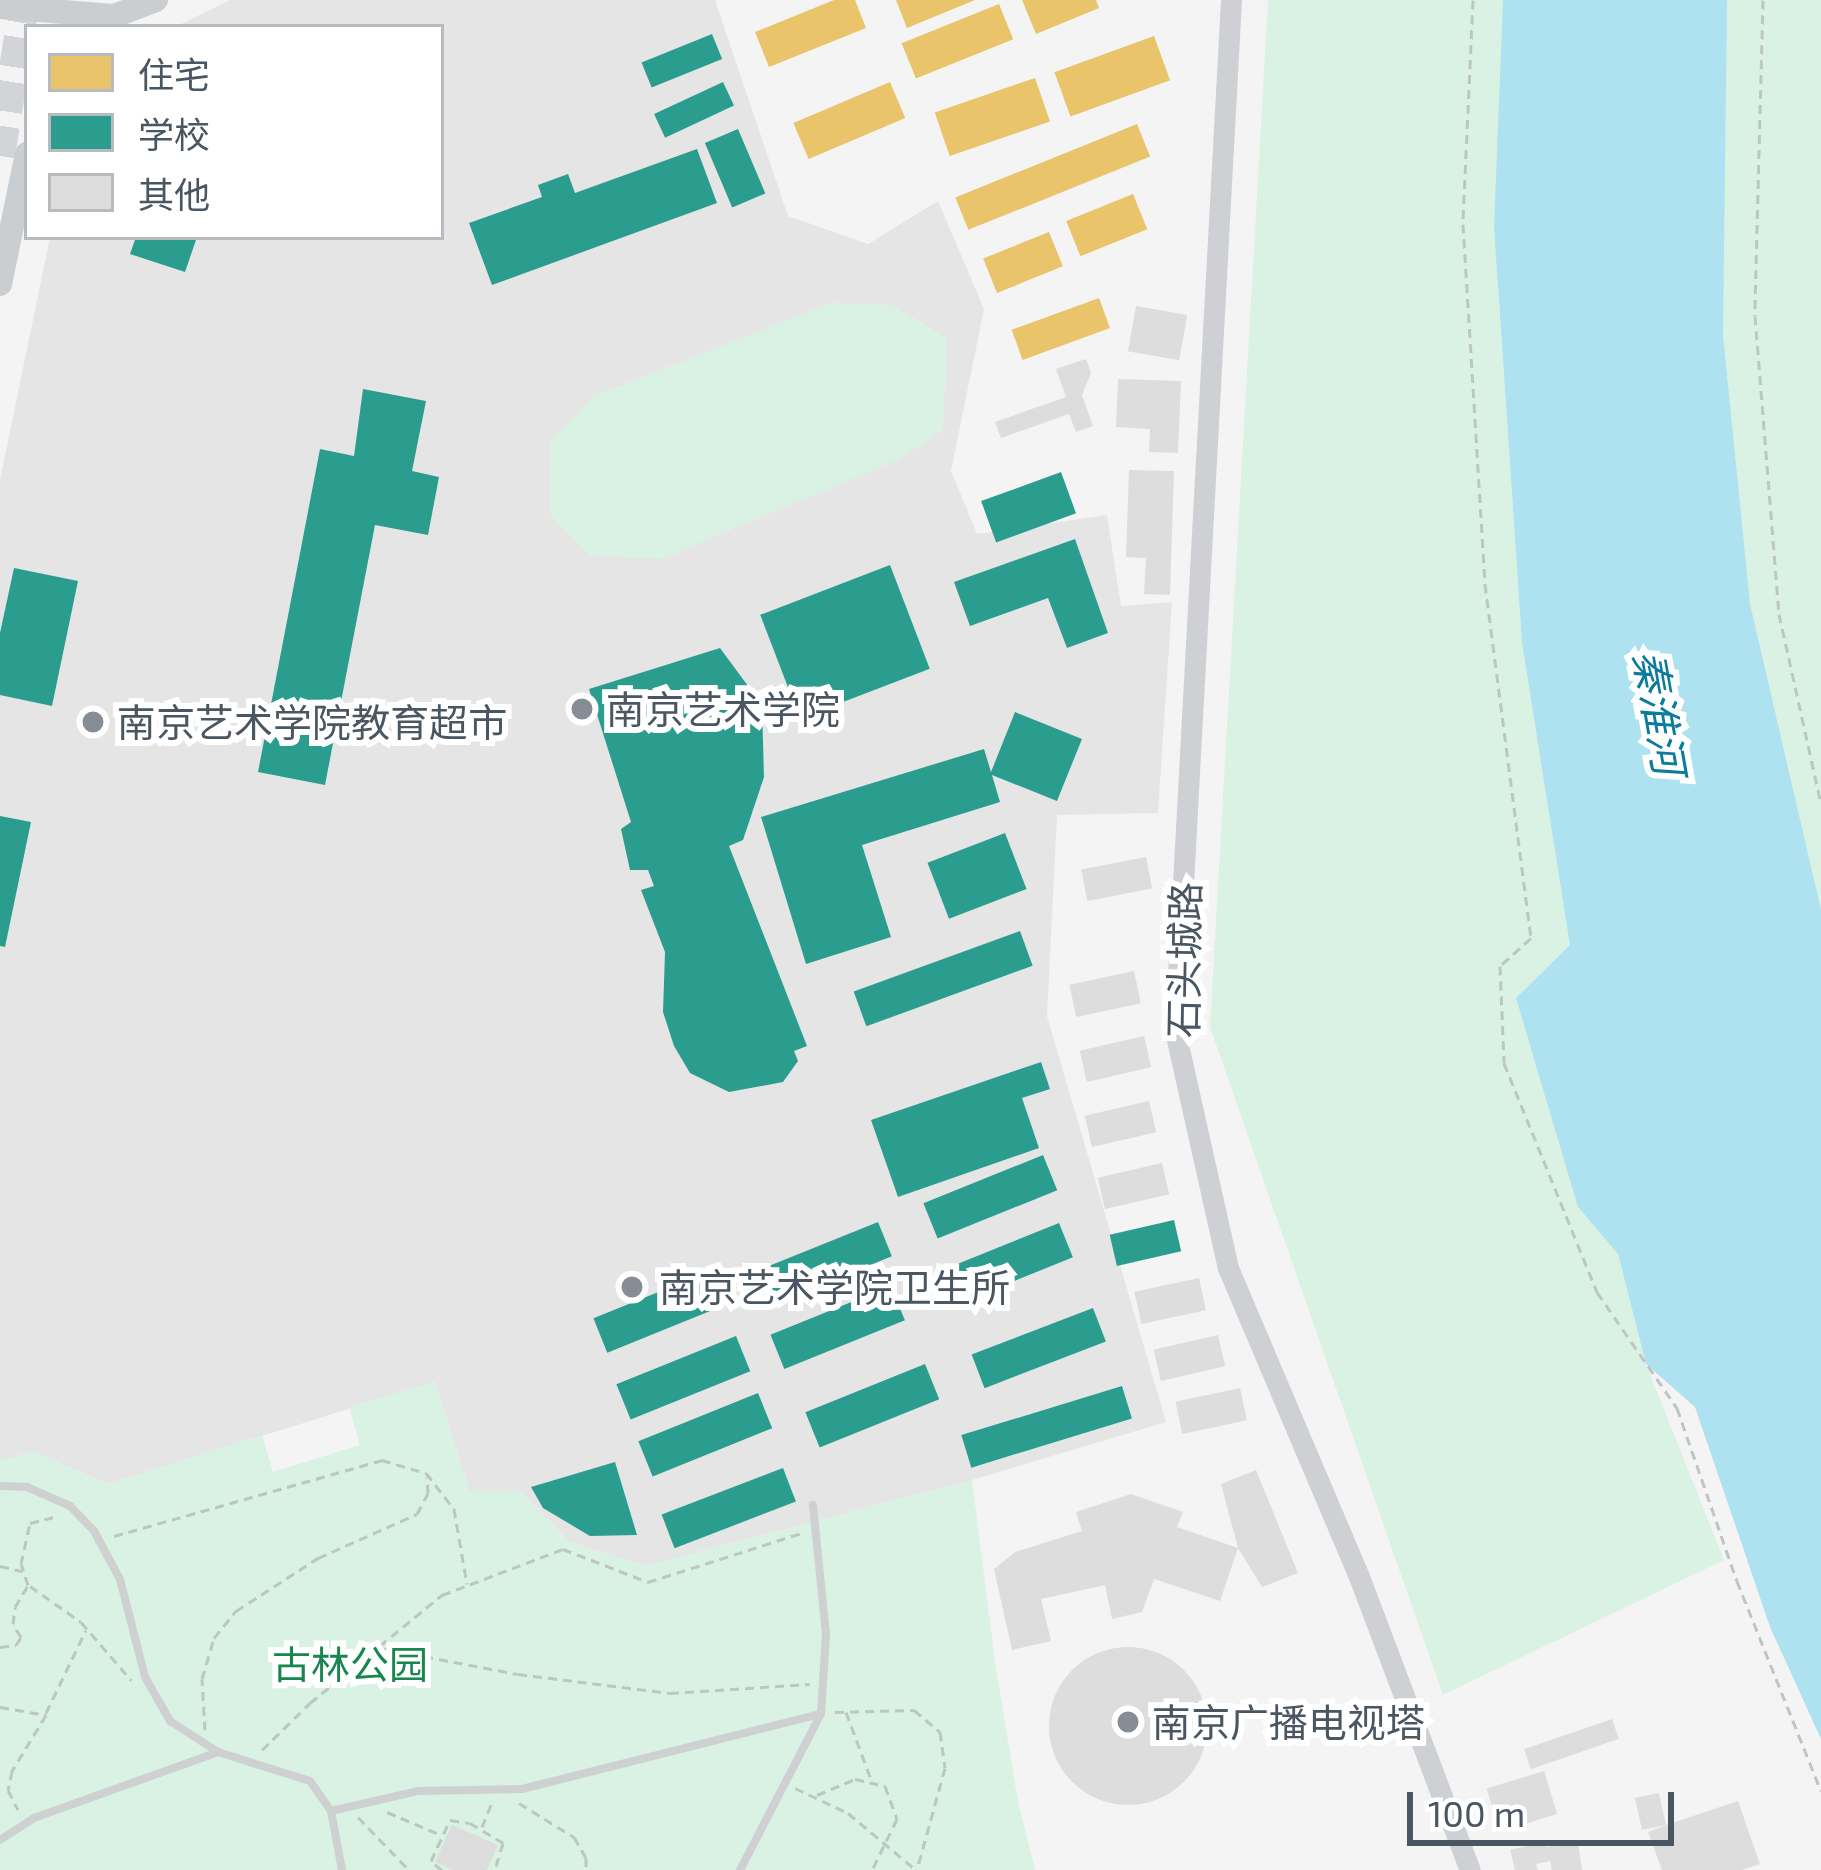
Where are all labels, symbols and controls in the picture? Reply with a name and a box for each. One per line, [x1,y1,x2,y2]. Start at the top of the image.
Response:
legend [24,24,444,240]
text: 住宅 [138,52,210,95]
text: 学校 [138,112,210,155]
text: 其他 [138,172,210,215]
water label: 秦淮河 [1625,646,1697,778]
place label: 南京艺术学院 [606,686,840,732]
marker: 南京艺术学院 [569,696,595,722]
place label: 南京艺术学院教育超市 [117,699,507,745]
marker: 南京艺术学院教育超市 [80,709,106,735]
street label: 石头城路 [1159,882,1209,1038]
place label: 南京艺术学院卫生所 [659,1264,1010,1310]
marker: 南京艺术学院卫生所 [616,1271,648,1303]
park label: 古林公园 [272,1641,428,1687]
place label: 南京广播电视塔 [1152,1699,1425,1745]
marker: 南京广播电视塔 [1115,1709,1141,1735]
scale bar [1413,1768,1680,1842]
text: 100 m [1428,1791,1525,1834]

